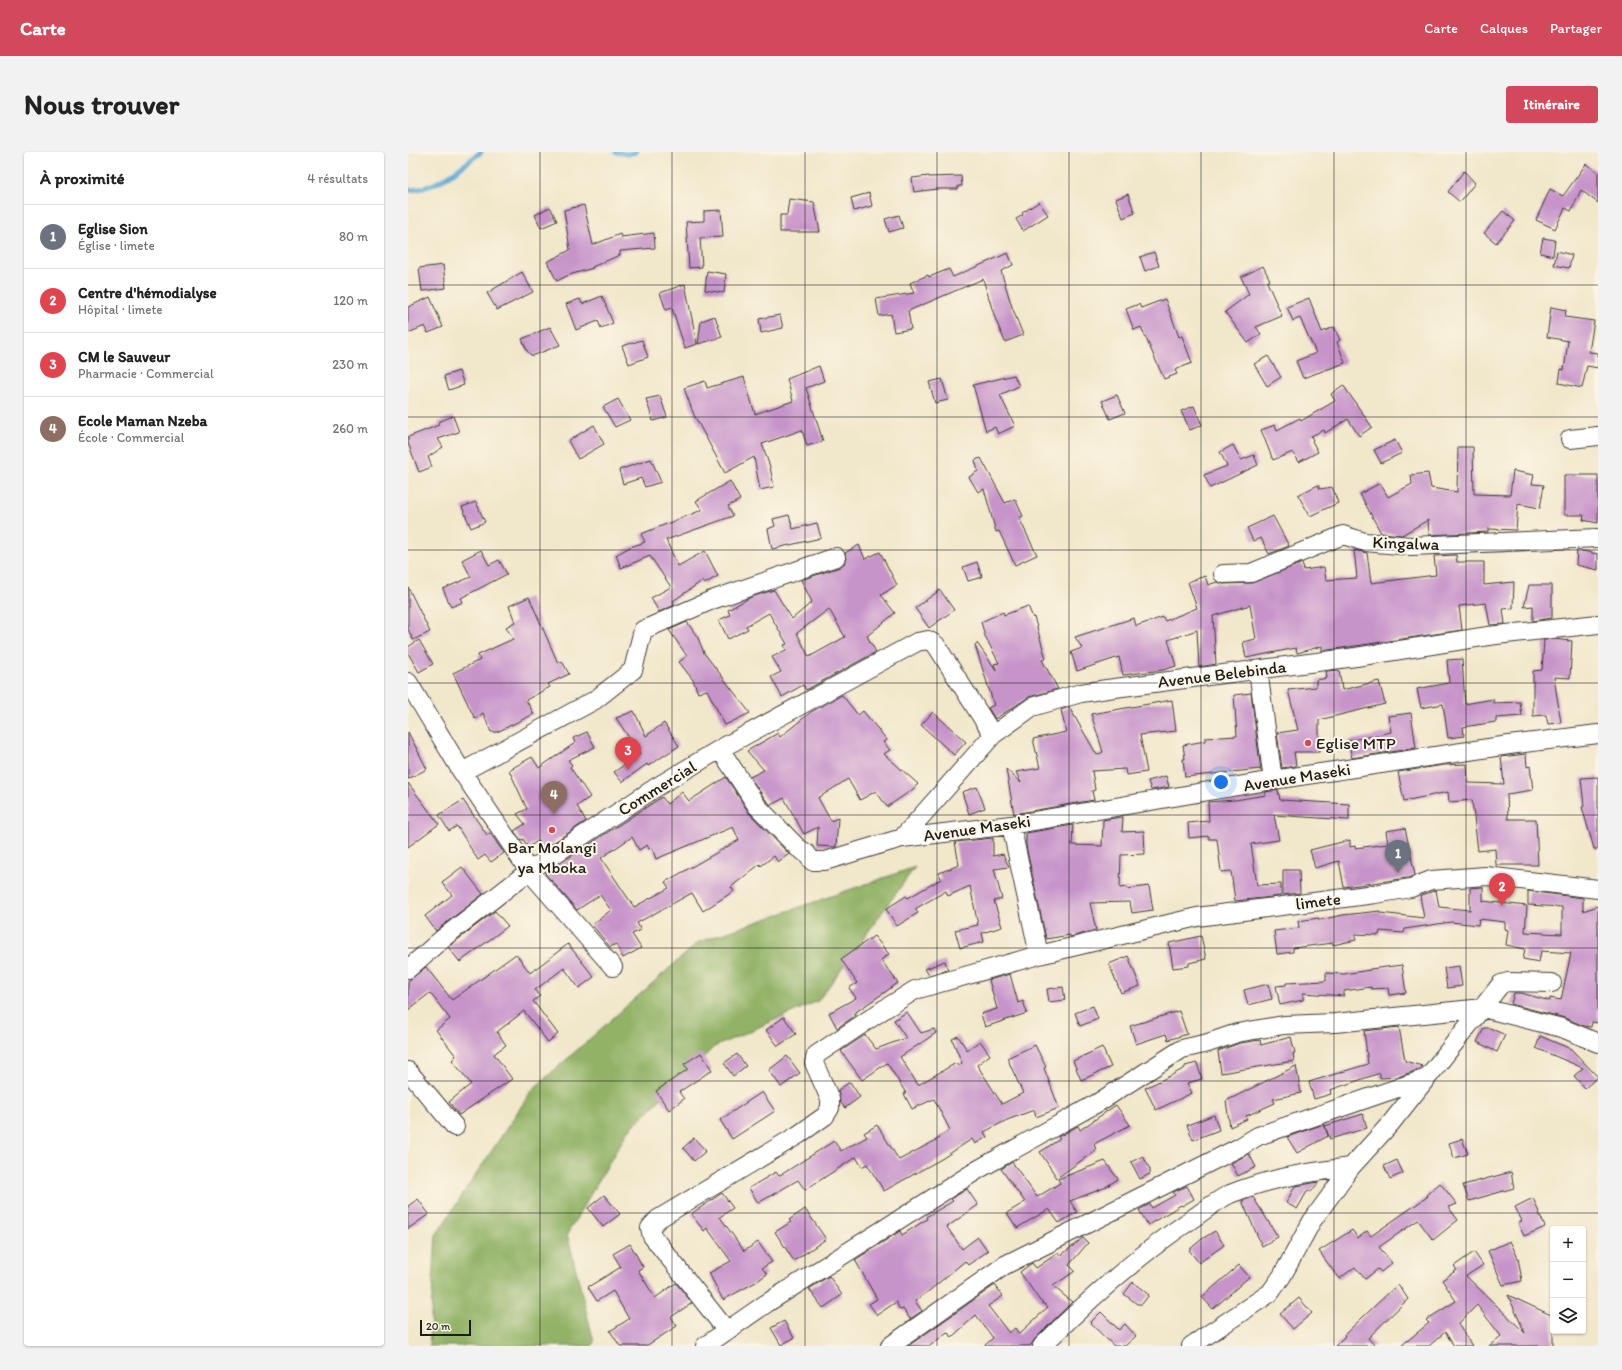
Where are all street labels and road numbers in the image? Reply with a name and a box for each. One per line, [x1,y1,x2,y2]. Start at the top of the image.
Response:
street label: Kingalwa [1372,532,1440,554]
street label: Avenue Belebinda [1157,656,1288,692]
street label: Commercial [614,756,700,820]
street label: Avenue Maseki [1242,759,1352,795]
street label: Avenue Maseki [922,811,1032,845]
street label: limete [1294,888,1342,914]

